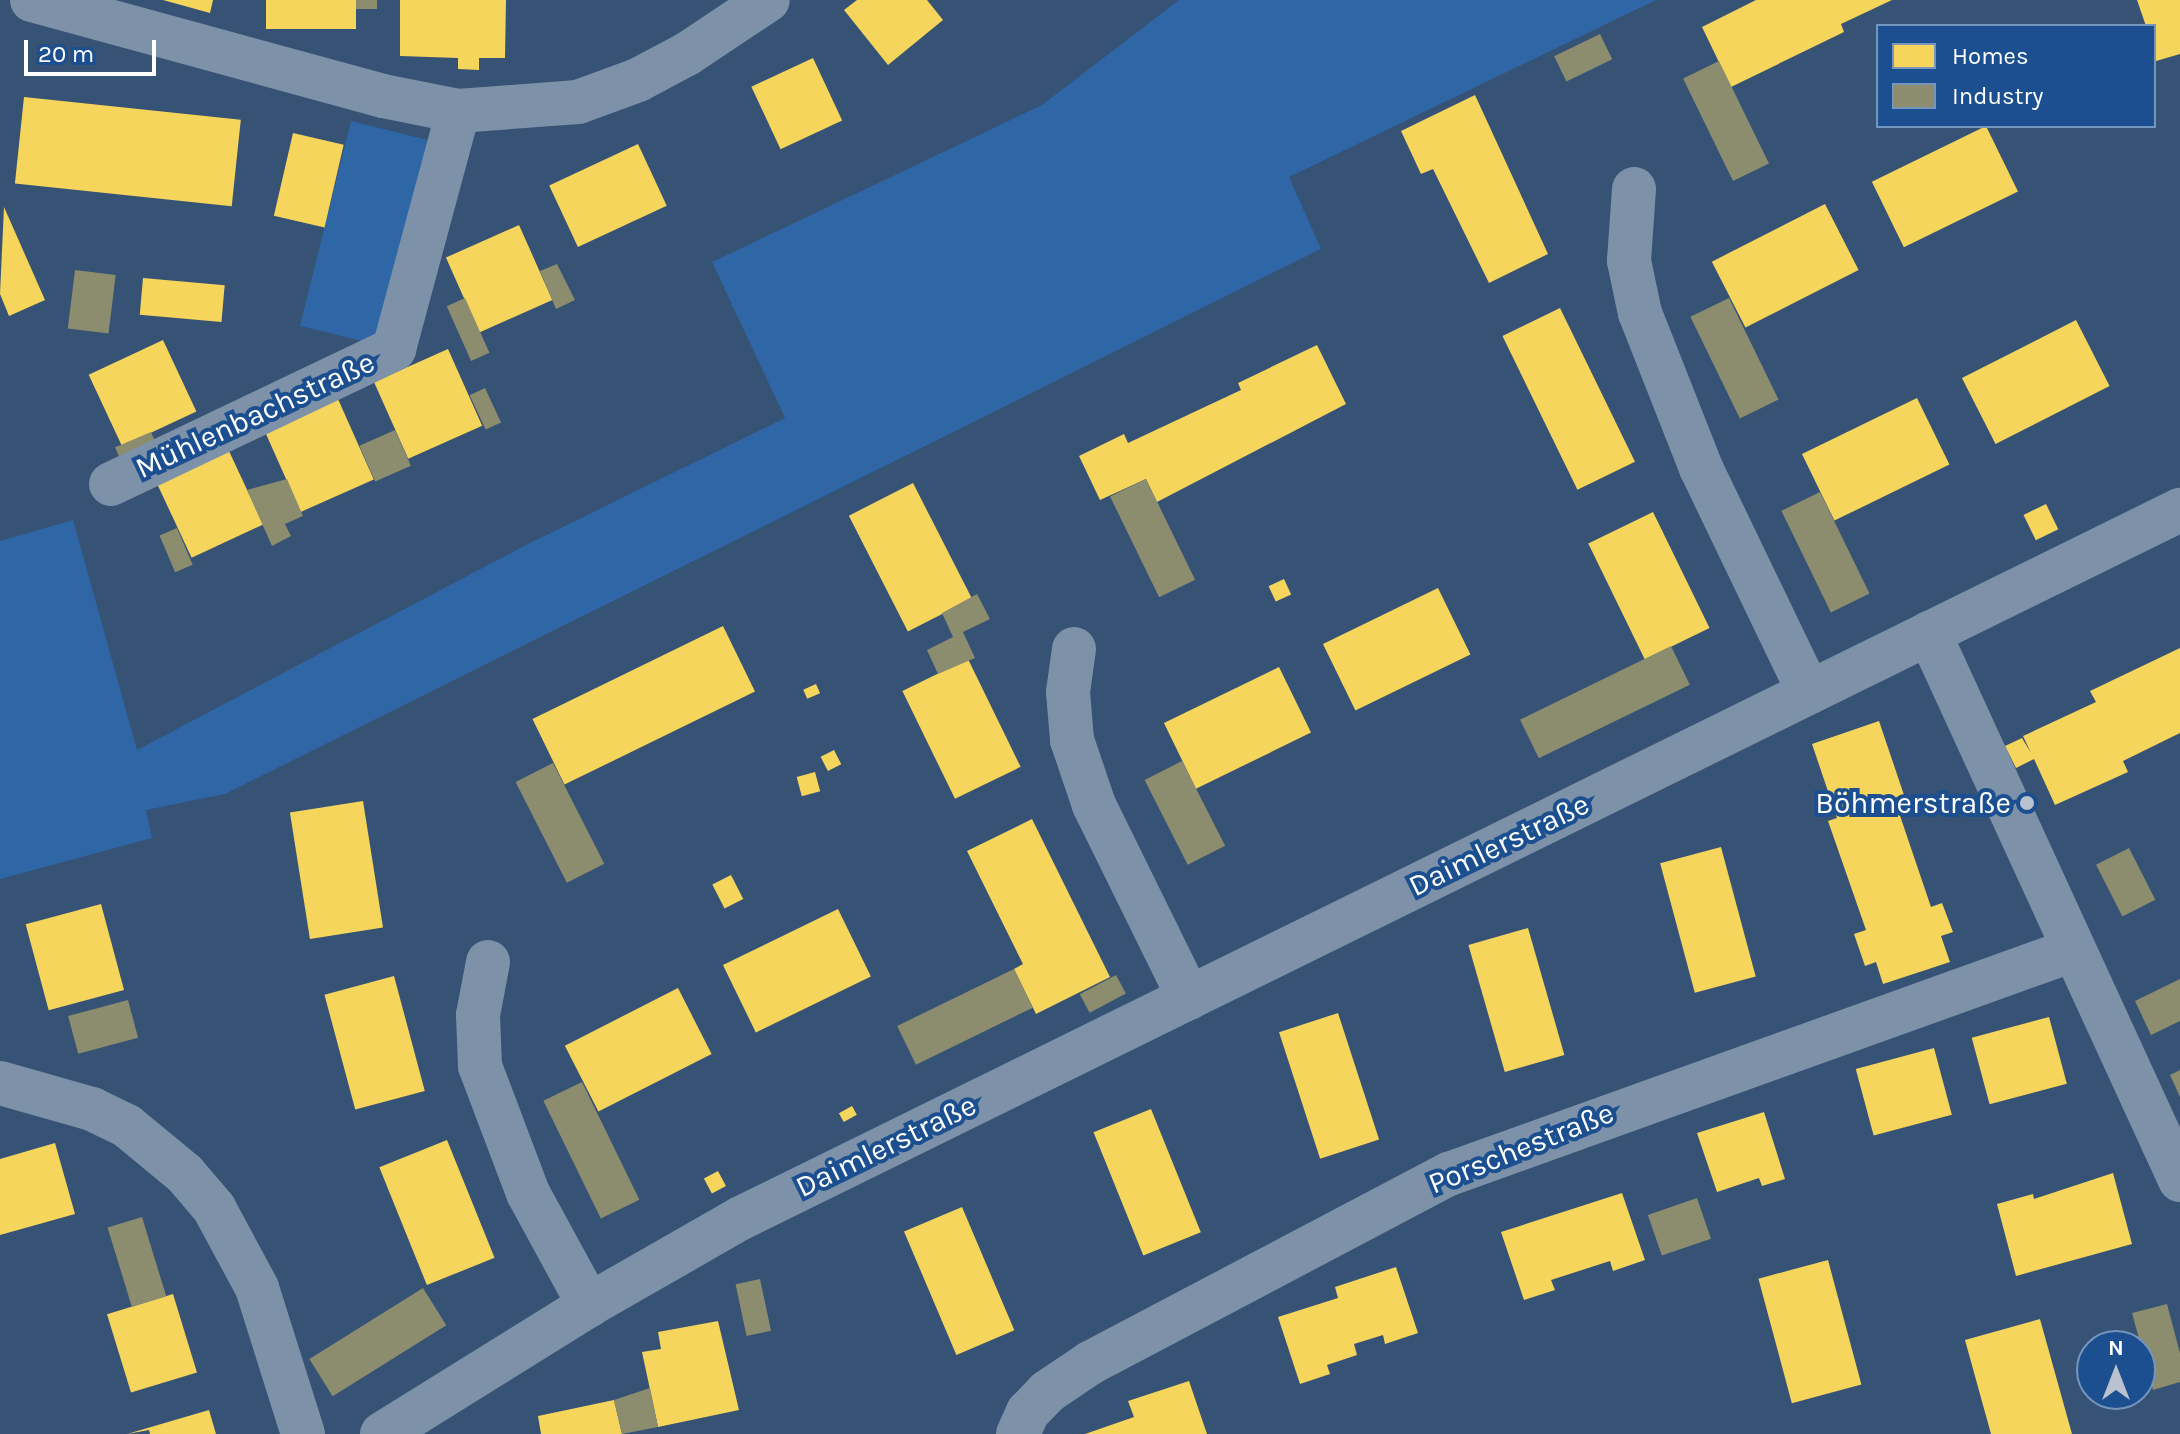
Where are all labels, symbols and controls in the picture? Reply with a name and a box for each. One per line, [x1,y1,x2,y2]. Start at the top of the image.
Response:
scale bar [28,24,160,74]
legend [1876,24,2156,128]
text: 20 m [38,40,94,68]
text: Homes [1952,42,2029,70]
text: Industry [1952,82,2043,110]
street label: Mühlenbachstraße [130,344,380,486]
place label: Böhmerstraße [1815,785,2011,821]
street label: Daimlerstraße [1403,786,1595,904]
marker: Böhmerstraße [2018,794,2036,812]
street label: Daimlerstraße [790,1087,982,1205]
street label: Porschestraße [1423,1094,1619,1202]
north arrow [2076,1330,2156,1410]
text: N [2108,1335,2124,1361]

